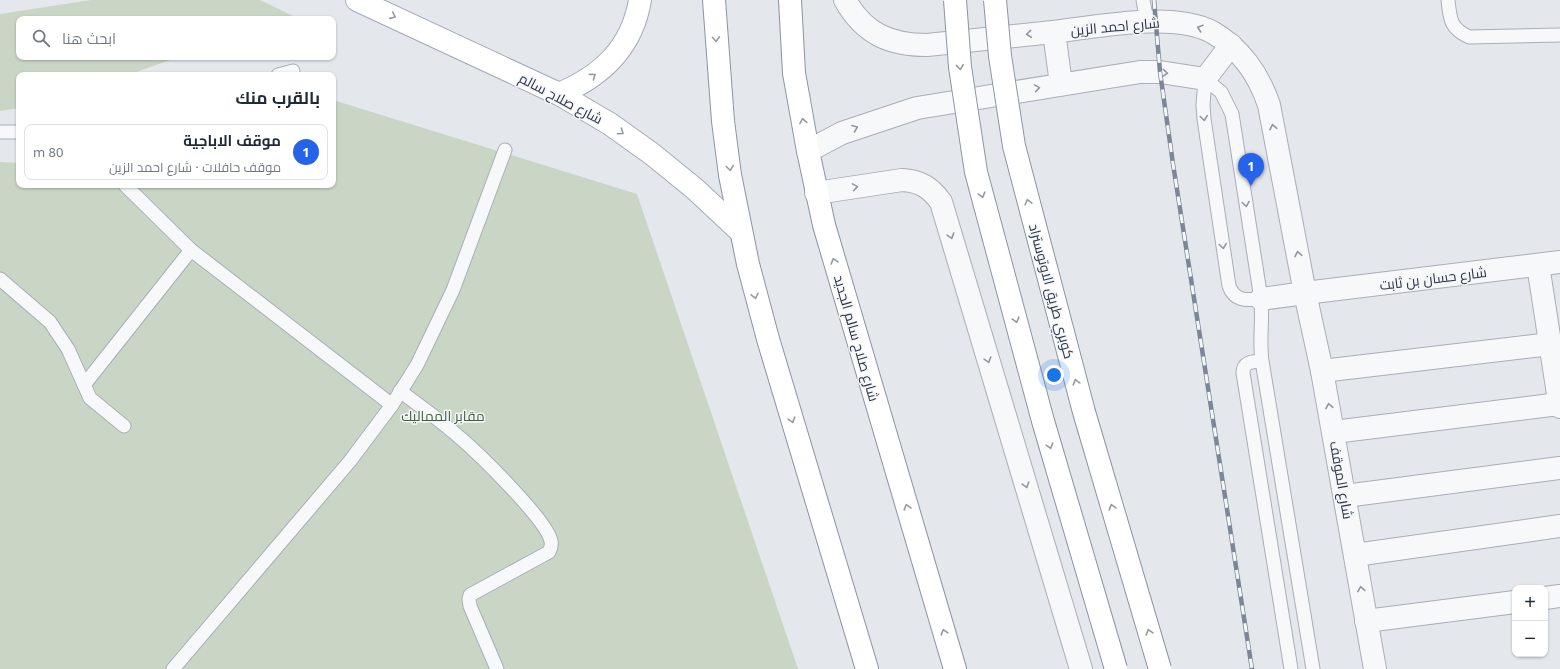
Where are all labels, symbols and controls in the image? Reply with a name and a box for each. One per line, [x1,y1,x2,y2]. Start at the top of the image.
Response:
one-way arrow [388,11,396,19]
street label: شارع احمد الزين [1070,13,1160,39]
search box [16,16,336,60]
one-way arrow [1196,24,1203,33]
icon: search [30,27,52,49]
text: ابحث هنا [62,28,116,48]
one-way arrow [1026,29,1032,38]
one-way arrow [712,36,721,42]
one-way arrow [955,64,964,70]
street label: شارع صلاح سالم [515,68,606,129]
one-way arrow [1162,68,1168,77]
one-way arrow [589,74,596,81]
one-way arrow [1033,85,1040,93]
text: بالقرب منك [235,86,320,109]
one-way arrow [1199,115,1208,121]
one-way arrow [799,118,808,124]
one-way arrow [852,124,859,132]
one-way arrow [1269,124,1278,130]
one-way arrow [616,127,623,134]
text: موقف الاباجية [183,130,281,150]
text: 80 m [33,143,63,161]
text: 1 [302,143,310,161]
pin: 1 [1238,153,1264,186]
text: موقف حافلات · شارع احمد الزين [109,158,281,176]
one-way arrow [725,165,734,171]
one-way arrow [852,183,858,192]
one-way arrow [977,191,986,198]
one-way arrow [1025,199,1033,205]
one-way arrow [1242,201,1250,207]
street label: كوبري طريق الاوتوستراد [1022,221,1079,361]
one-way arrow [946,232,955,239]
one-way arrow [1218,243,1227,249]
one-way arrow [1294,251,1303,257]
one-way arrow [830,258,839,265]
street label: شارع حسان بن ثابت [1378,262,1488,294]
street label: شارع صلاح سالم الجديد [829,273,884,404]
one-way arrow [751,292,759,299]
one-way arrow [1011,317,1019,324]
one-way arrow [983,356,992,363]
your location [1044,365,1064,385]
one-way arrow [1072,379,1081,386]
one-way arrow [1325,403,1334,409]
park label: مقابر المماليك [401,406,485,425]
one-way arrow [787,417,796,424]
street label: شارع الموقف [1326,439,1358,521]
one-way arrow [1045,442,1054,449]
one-way arrow [1021,481,1030,488]
one-way arrow [903,504,912,511]
one-way arrow [1108,504,1117,511]
map controls [1512,585,1548,657]
button: + [1512,585,1548,621]
one-way arrow [1357,586,1365,592]
button: − [1512,621,1548,657]
one-way arrow [940,628,949,635]
one-way arrow [1145,628,1154,635]

